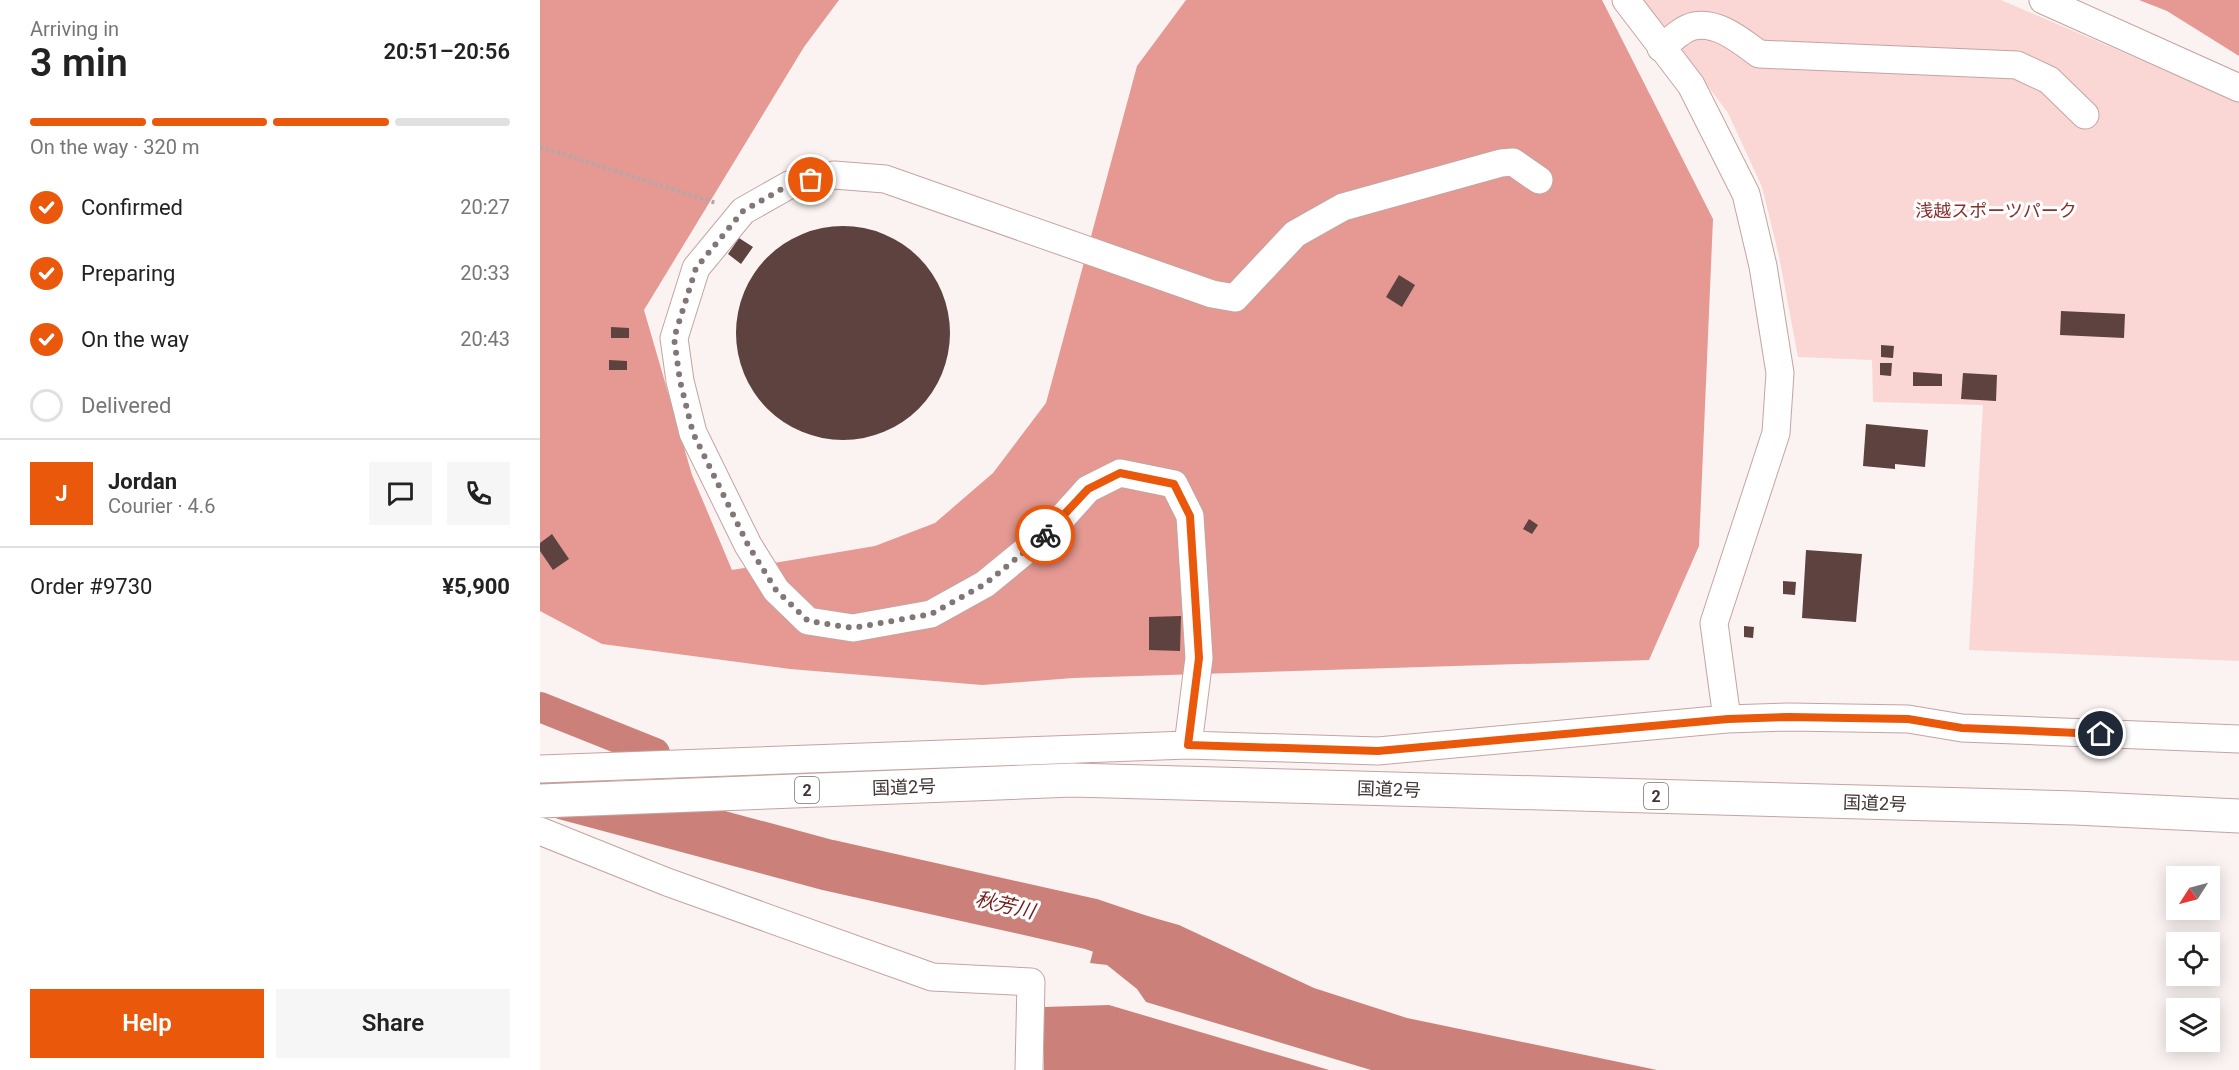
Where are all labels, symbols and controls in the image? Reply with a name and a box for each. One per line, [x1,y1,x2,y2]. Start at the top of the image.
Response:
text: Arriving in [30,17,119,41]
text: 20:51–20:56 [383,39,510,64]
text: 3 min [30,40,128,86]
text: On the way · 320 m [30,135,199,159]
pin [785,154,836,205]
icon: bag [794,163,827,196]
icon: check [30,191,63,224]
text: Confirmed [81,195,183,220]
text: 20:27 [460,195,510,219]
park label: 浅越スポーツパーク [1915,200,2077,221]
icon: check [30,257,63,290]
text: Preparing [81,261,175,286]
text: 20:33 [460,261,510,285]
icon: check [30,323,63,356]
text: On the way [81,327,189,352]
text: 20:43 [460,327,510,351]
text: Delivered [81,393,171,418]
button: chat [369,462,432,525]
button: phone [447,462,510,525]
text: Jordan [108,469,177,494]
text: J [55,481,68,506]
text: Courier · 4.6 [108,494,215,518]
courier [1015,505,1075,565]
icon: bike [1029,519,1062,552]
text: Order #9730 [30,574,152,599]
text: ¥5,900 [442,574,510,599]
pin [2075,708,2126,759]
icon: home [2084,717,2117,750]
street label: 国道2号 [872,775,936,799]
road number: 2 [795,777,819,803]
street label: 国道2号 [1357,777,1421,801]
road number: 2 [1644,783,1668,809]
street label: 国道2号 [1843,791,1907,815]
north arrow [2166,866,2220,920]
map controls [2166,866,2220,1052]
water label: 秋芳川 [973,887,1039,924]
button: locate [2166,932,2220,986]
button: Help [30,989,264,1058]
button: Share [276,989,510,1058]
button: layers [2166,998,2220,1052]

